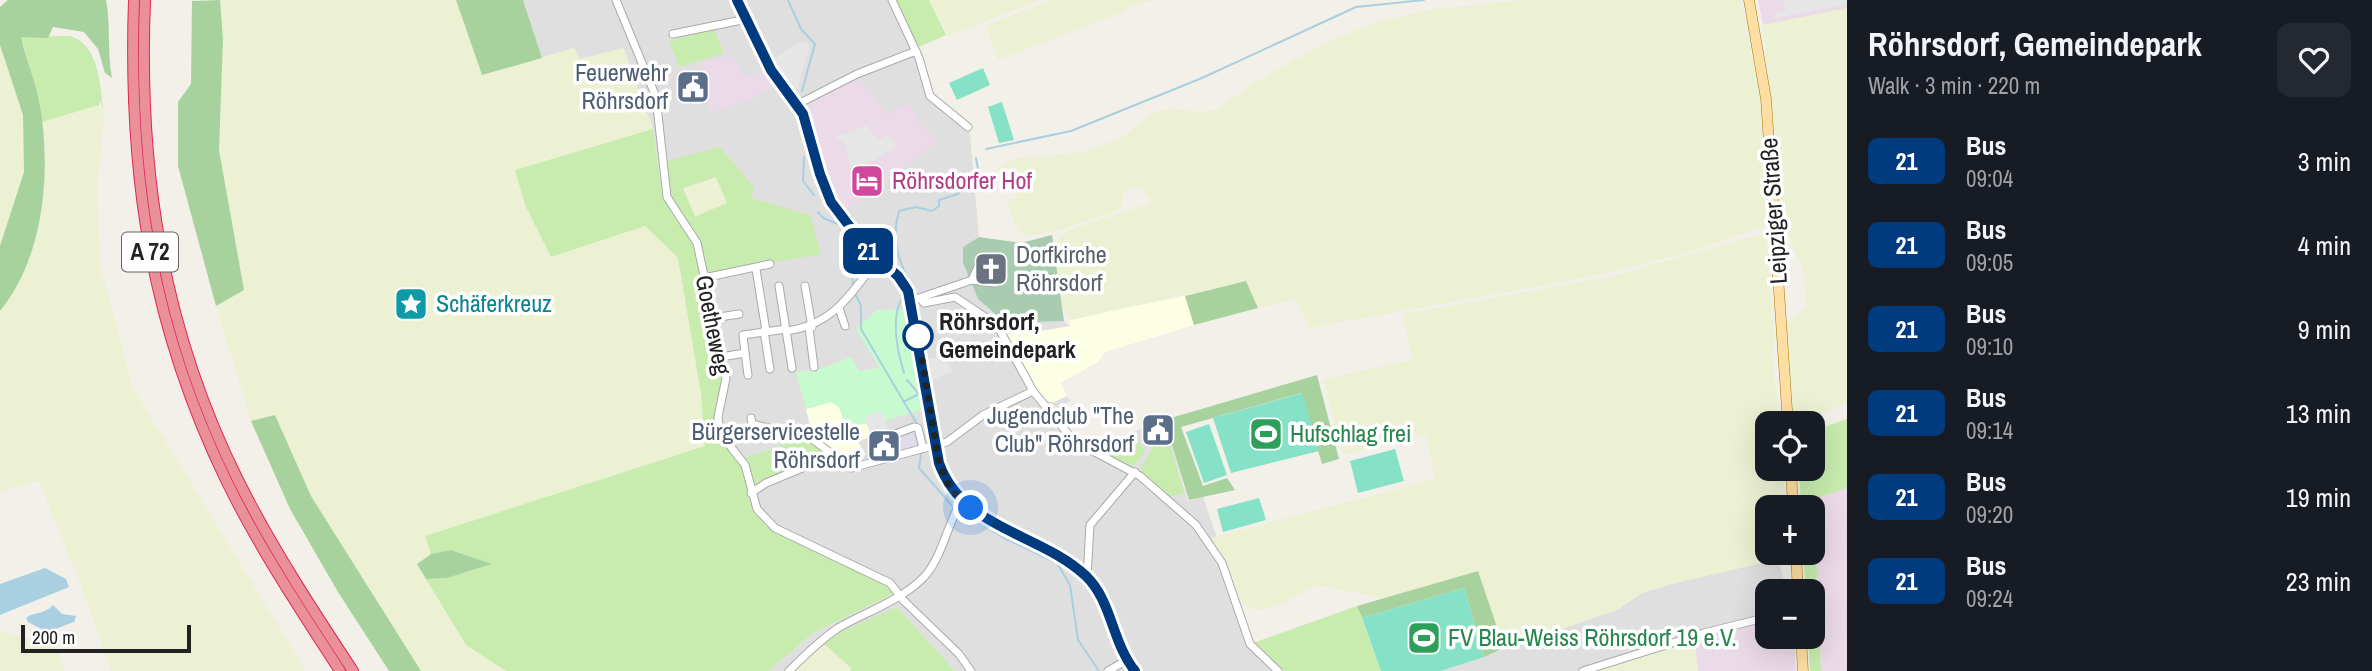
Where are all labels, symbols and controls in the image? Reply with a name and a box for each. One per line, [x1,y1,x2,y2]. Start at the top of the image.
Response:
text: Röhrsdorf, Gemeindepark [1868,22,2202,66]
button: heart [2277,23,2351,97]
place label: Feuerwehr Röhrsdorf [575,56,669,116]
public building icon: Feuerwehr Röhrsdorf [674,68,712,106]
text: Walk · 3 min · 220 m [1868,70,2040,101]
text: Bus [1966,128,2006,163]
street label: Leipziger Straße [1752,137,1794,285]
text: 3 min [2298,144,2351,179]
text: 21 [1896,145,1917,177]
hotel icon: Röhrsdorfer Hof [848,162,886,200]
text: 09:04 [1966,163,2013,194]
place label: Röhrsdorfer Hof [892,164,1033,196]
text: Bus [1966,212,2006,247]
line badge: 21 [836,228,900,274]
text: 4 min [2298,228,2351,263]
text: 21 [1896,229,1917,261]
road number: A 72 [122,232,178,272]
text: 21 [857,235,879,267]
place label: Dorfkirche Röhrsdorf [1016,238,1107,298]
text: 09:05 [1966,247,2013,278]
church icon: Dorfkirche Röhrsdorf [972,250,1010,288]
street label: Goetheweg [689,272,739,377]
place icon: Schäferkreuz [392,285,430,323]
place label: Schäferkreuz [436,287,552,319]
text: Bus [1966,296,2006,331]
place label: Röhrsdorf, Gemeindepark [939,305,1076,365]
text: 9 min [2298,312,2351,347]
text: 21 [1896,313,1917,345]
marker: Röhrsdorf, Gemeindepark [903,321,933,351]
text: 09:10 [1966,331,2013,362]
text: Bus [1966,380,2006,415]
text: 13 min [2286,396,2351,431]
text: 21 [1896,397,1917,429]
place label: Jugendclub "The Club" Röhrsdorf [987,399,1135,459]
public building icon: Jugendclub "The Club" Röhrsdorf [1139,411,1177,449]
map controls [1755,411,1825,649]
button: locate [1755,411,1825,481]
place label: Bürgerservicestelle Röhrsdorf [692,415,861,475]
sports icon: Hufschlag frei [1247,415,1285,453]
text: 09:14 [1966,415,2013,446]
place label: Hufschlag frei [1290,417,1411,449]
public building icon: Bürgerservicestelle Röhrsdorf [865,427,903,465]
text: Bus [1966,464,2006,499]
text: 19 min [2286,480,2351,515]
text: 21 [1896,481,1917,513]
your location [953,490,988,525]
button: + [1755,495,1825,565]
text: 09:20 [1966,499,2013,530]
text: Bus [1966,548,2006,583]
text: 23 min [2286,564,2351,599]
text: 21 [1896,565,1917,597]
button: − [1755,579,1825,649]
text: 09:24 [1966,583,2013,614]
sports icon: FV Blau-Weiss Röhrsdorf 19 e.V. [1405,619,1443,657]
place label: FV Blau-Weiss Röhrsdorf 19 e.V. [1448,621,1737,653]
scale bar [21,622,191,654]
text: 200 m [32,624,75,650]

